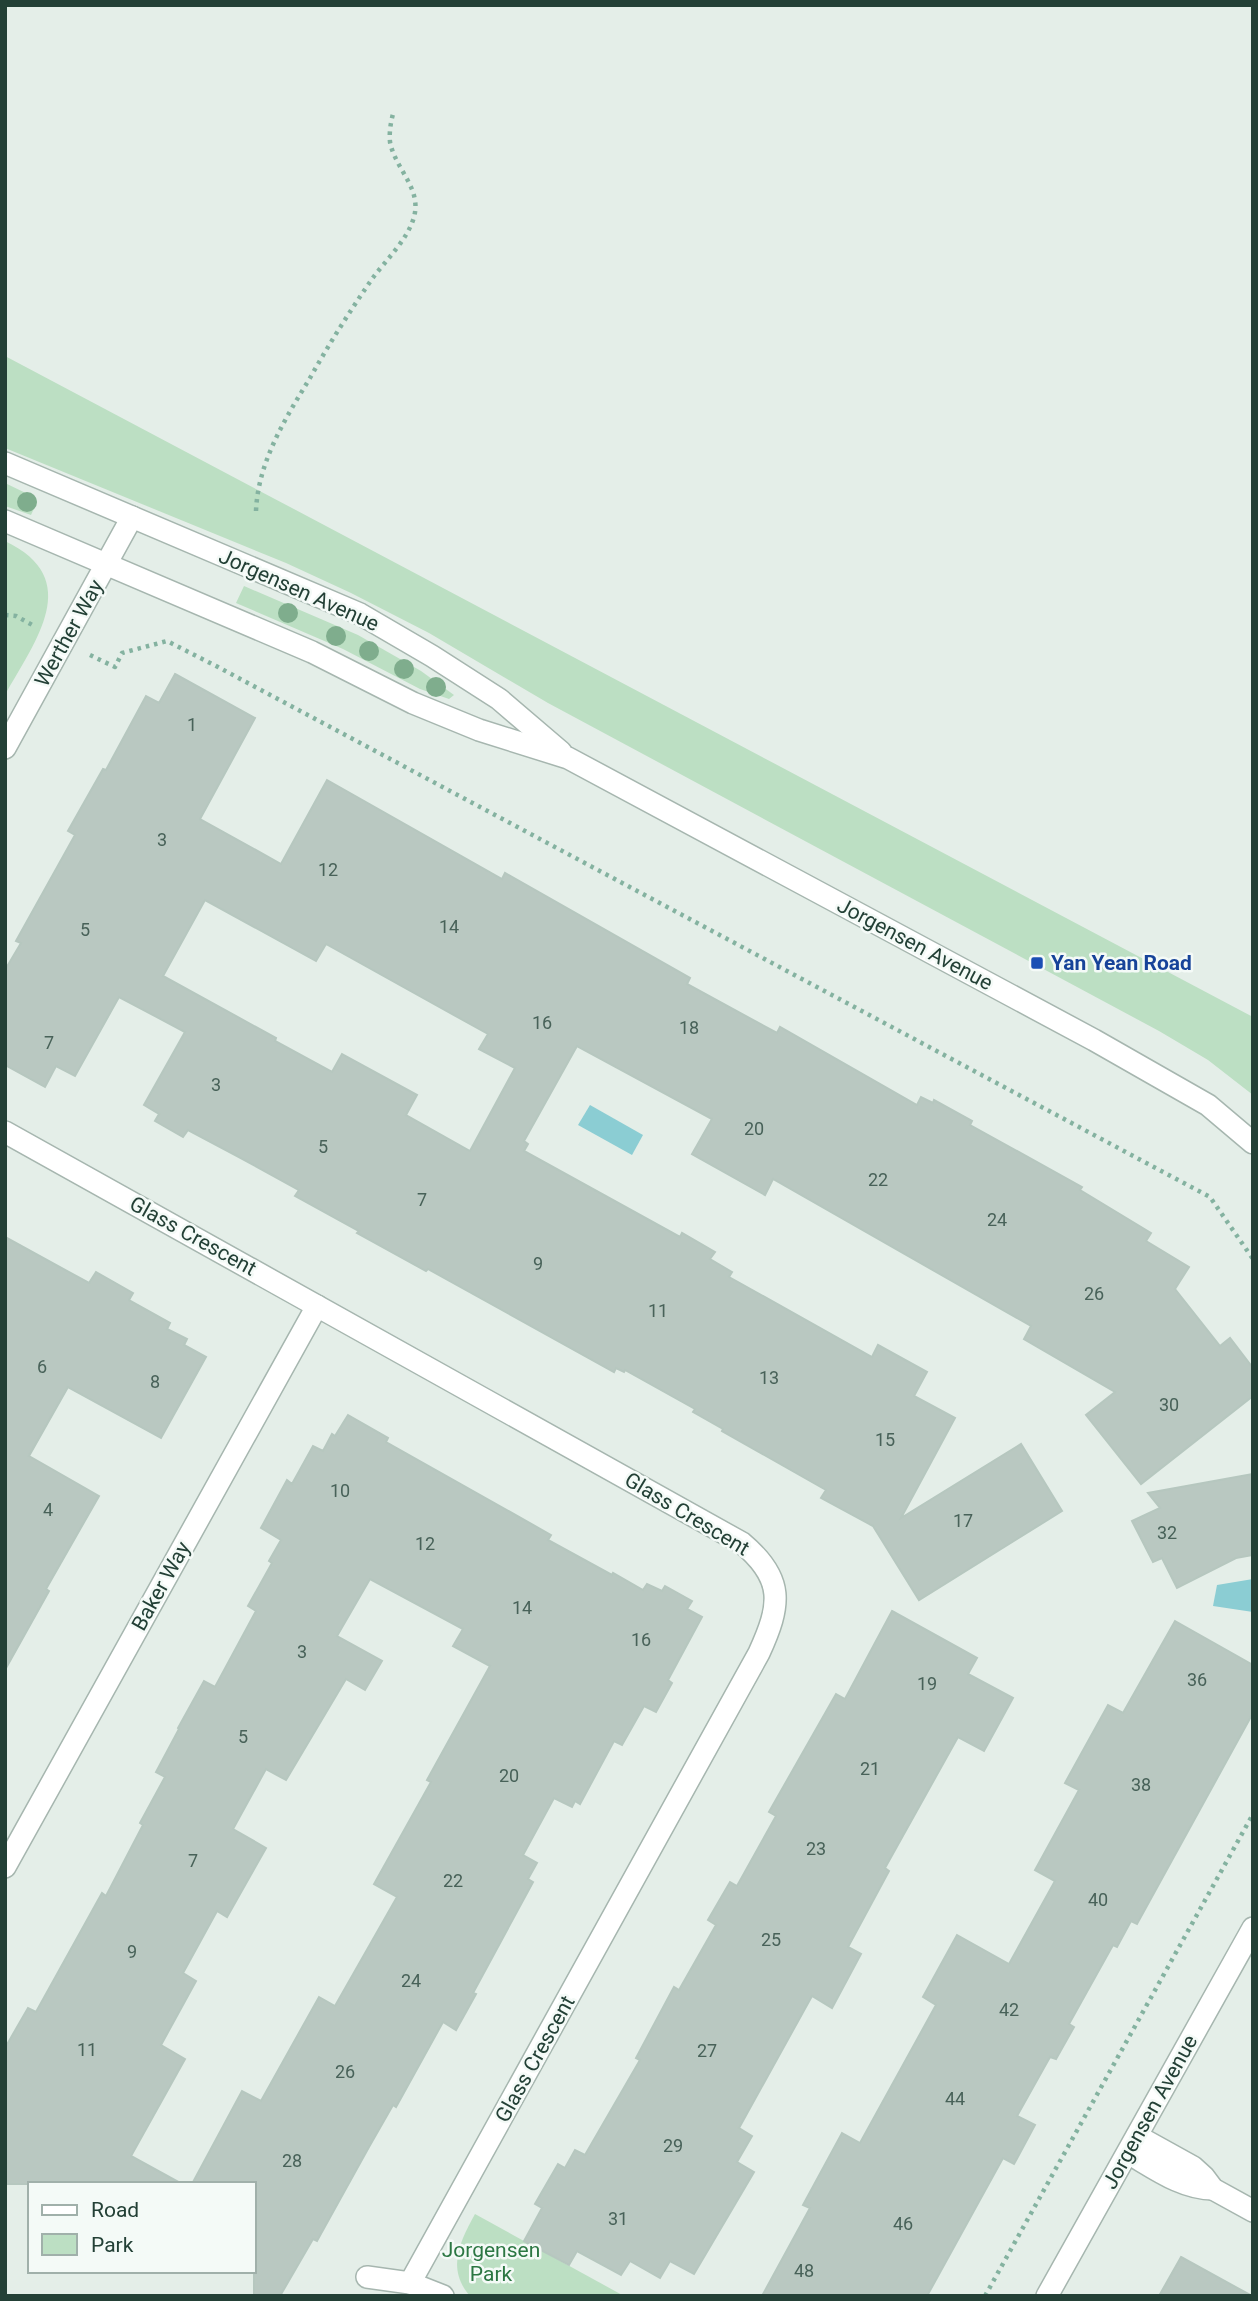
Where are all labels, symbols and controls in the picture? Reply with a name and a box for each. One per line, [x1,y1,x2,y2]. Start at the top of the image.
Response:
street label: Jorgensen Avenue [215,544,383,636]
street label: Werther Way [30,575,108,691]
house number: 1 [187,714,197,735]
house number: 3 [157,829,167,850]
house number: 12 [318,859,338,880]
street label: Jorgensen Avenue [833,893,997,995]
house number: 14 [439,916,459,937]
house number: 5 [80,919,90,940]
place label: Yan Yean Road [1051,951,1192,975]
marker: Yan Yean Road [1029,955,1045,971]
house number: 16 [532,1012,552,1033]
house number: 18 [679,1017,699,1038]
house number: 7 [44,1032,54,1053]
house number: 3 [211,1074,221,1095]
house number: 20 [744,1118,764,1139]
house number: 5 [318,1136,328,1157]
house number: 22 [868,1169,888,1190]
house number: 7 [417,1189,427,1210]
street label: Glass Crescent [126,1191,261,1281]
house number: 24 [987,1209,1007,1230]
house number: 9 [533,1253,543,1274]
house number: 26 [1084,1283,1104,1304]
house number: 11 [648,1300,668,1321]
house number: 6 [37,1356,47,1377]
house number: 13 [759,1367,779,1388]
house number: 8 [150,1371,160,1392]
house number: 30 [1159,1394,1179,1415]
house number: 15 [875,1429,895,1450]
street label: Glass Crescent [620,1467,754,1561]
house number: 10 [330,1480,350,1501]
house number: 4 [43,1499,53,1520]
house number: 17 [953,1510,973,1531]
house number: 32 [1157,1522,1177,1543]
house number: 12 [415,1533,435,1554]
street label: Baker Way [127,1537,195,1635]
house number: 14 [512,1597,532,1618]
house number: 16 [631,1629,651,1650]
house number: 3 [297,1641,307,1662]
house number: 36 [1187,1669,1207,1690]
house number: 19 [917,1673,937,1694]
house number: 5 [238,1726,248,1747]
house number: 21 [860,1758,880,1779]
house number: 20 [499,1765,519,1786]
house number: 38 [1131,1774,1151,1795]
house number: 23 [806,1838,826,1859]
house number: 7 [188,1850,198,1871]
house number: 22 [443,1870,463,1891]
house number: 40 [1088,1889,1108,1910]
house number: 25 [761,1929,781,1950]
house number: 9 [127,1941,137,1962]
house number: 24 [401,1970,421,1991]
street label: Glass Crescent [490,1991,580,2126]
house number: 42 [999,1999,1019,2020]
street label: Jorgensen Avenue [1098,2031,1202,2193]
house number: 11 [77,2039,97,2060]
house number: 27 [697,2040,717,2061]
house number: 26 [335,2061,355,2082]
house number: 44 [945,2088,965,2109]
house number: 29 [663,2135,683,2156]
house number: 28 [282,2150,302,2171]
legend [28,2182,256,2273]
text: Road [91,2198,139,2222]
house number: 31 [608,2208,628,2229]
house number: 46 [893,2213,913,2234]
text: Park [91,2233,134,2257]
park label: Jorgensen Park [442,2238,540,2286]
house number: 48 [794,2260,814,2281]

